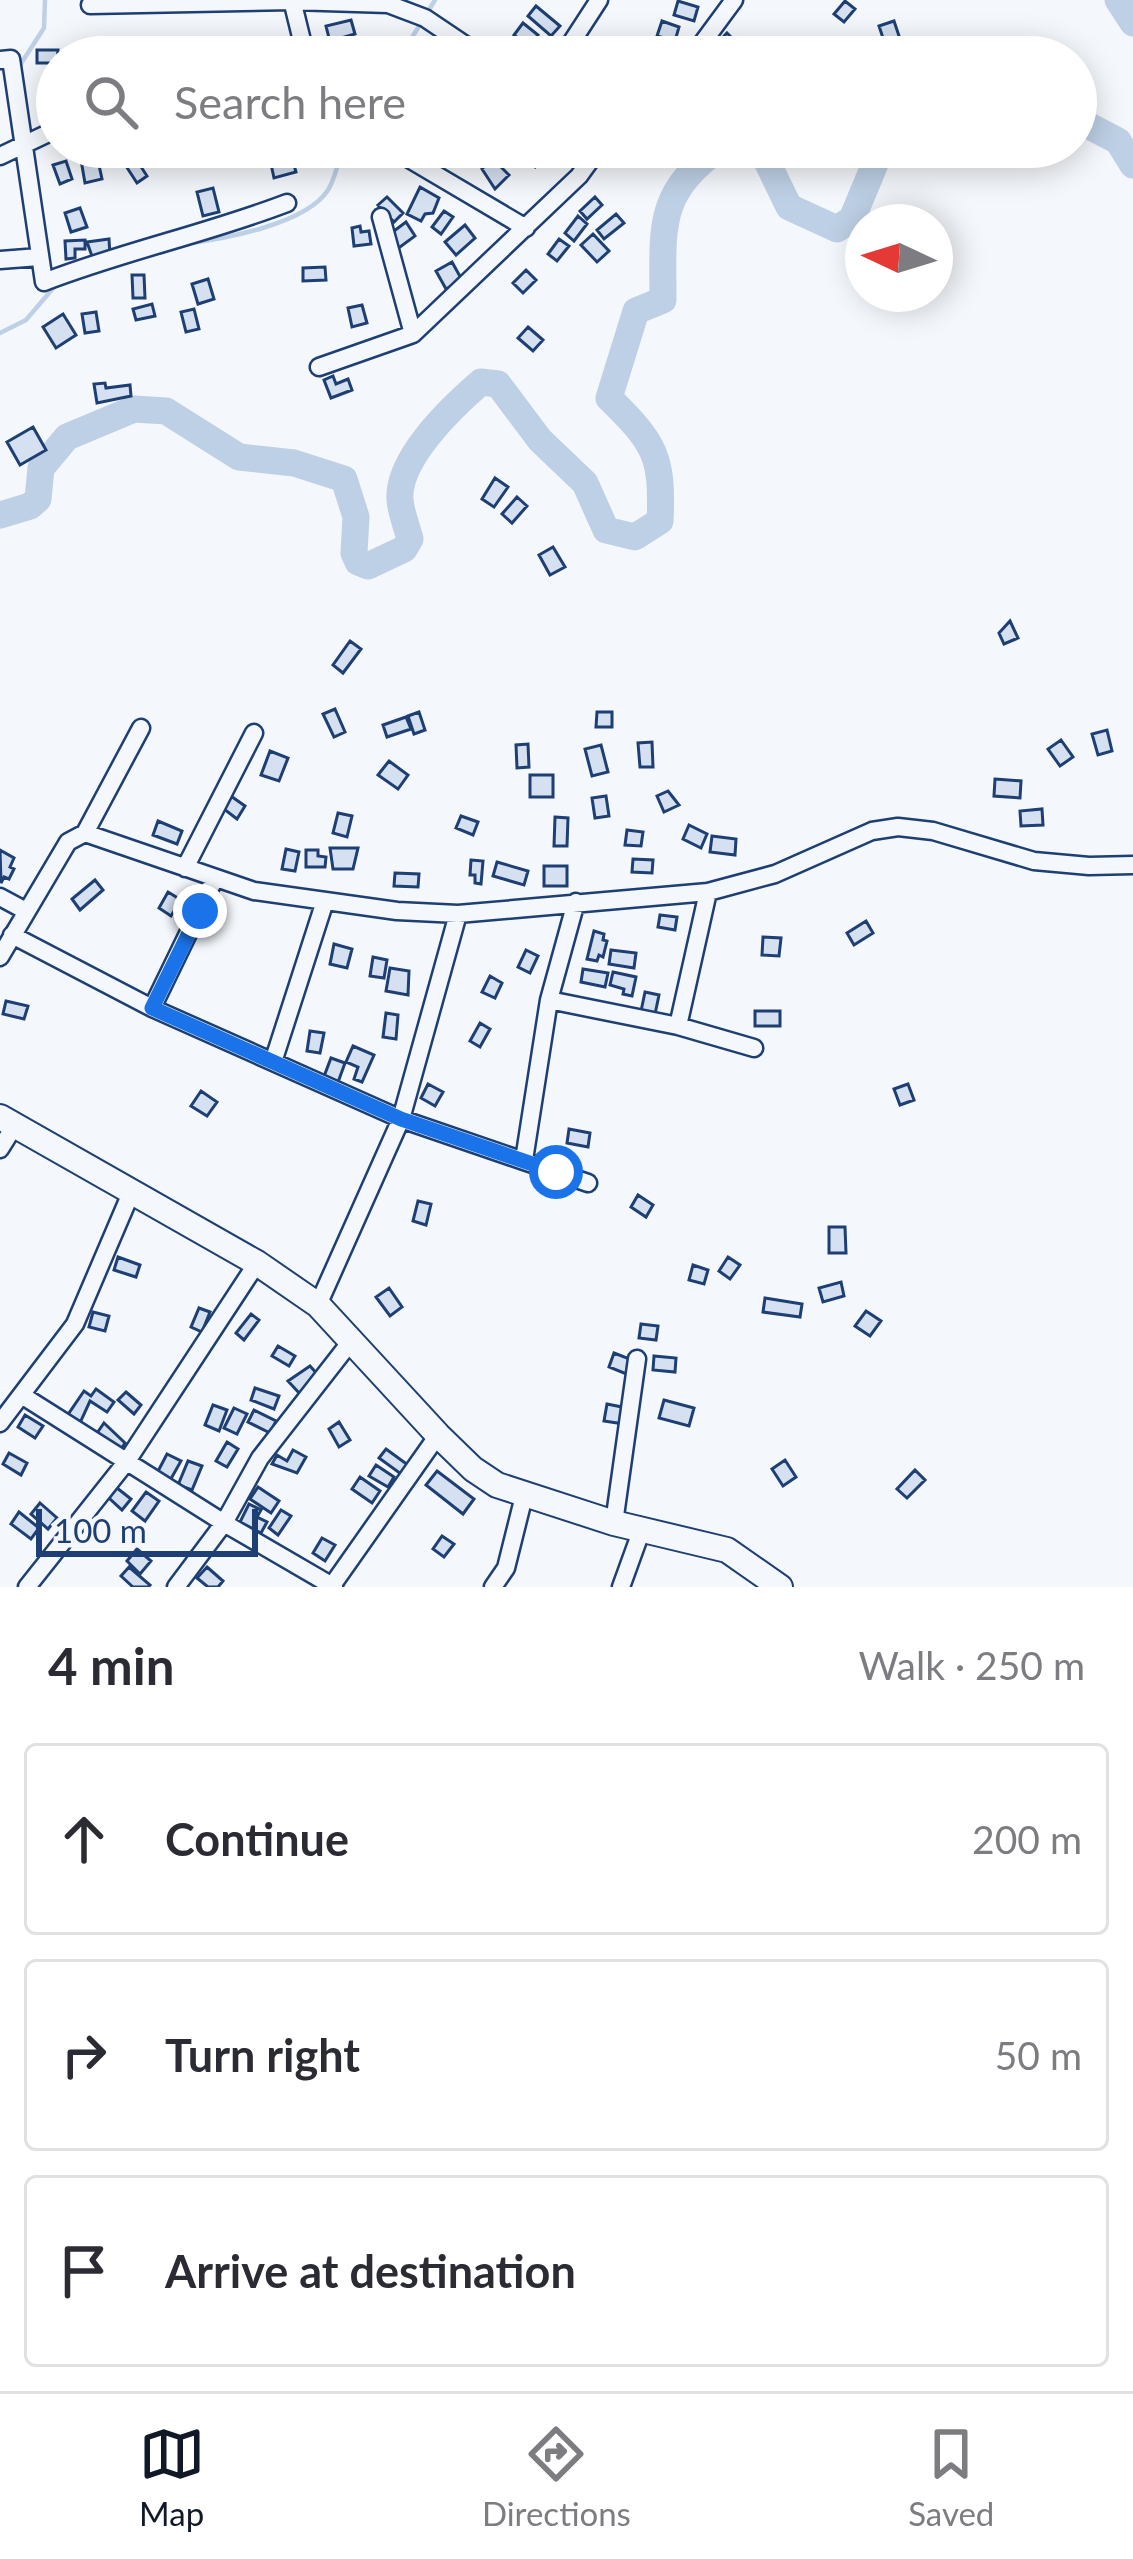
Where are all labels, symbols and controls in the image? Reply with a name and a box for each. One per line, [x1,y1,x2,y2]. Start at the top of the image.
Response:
search box [36,36,1097,168]
icon: search [78,69,144,135]
text: Search here [174,75,406,129]
north arrow [845,204,953,312]
route end [173,884,227,938]
route start [529,1145,583,1199]
scale bar [36,1503,258,1556]
text: 100 m [54,1510,147,1550]
text: 4 min [48,1635,174,1696]
text: Walk · 250 m [858,1642,1085,1688]
icon: ahead [51,1806,117,1872]
text: Continue [165,1812,349,1866]
text: 200 m [972,1816,1082,1862]
icon: right [51,2022,117,2088]
text: Turn right [165,2028,360,2082]
text: 50 m [995,2032,1082,2078]
icon: arrive [51,2238,117,2304]
text: Arrive at destination [165,2244,576,2298]
tab: Map [139,2421,205,2533]
tab: Directions [482,2421,631,2533]
tab: Saved [908,2421,994,2533]

